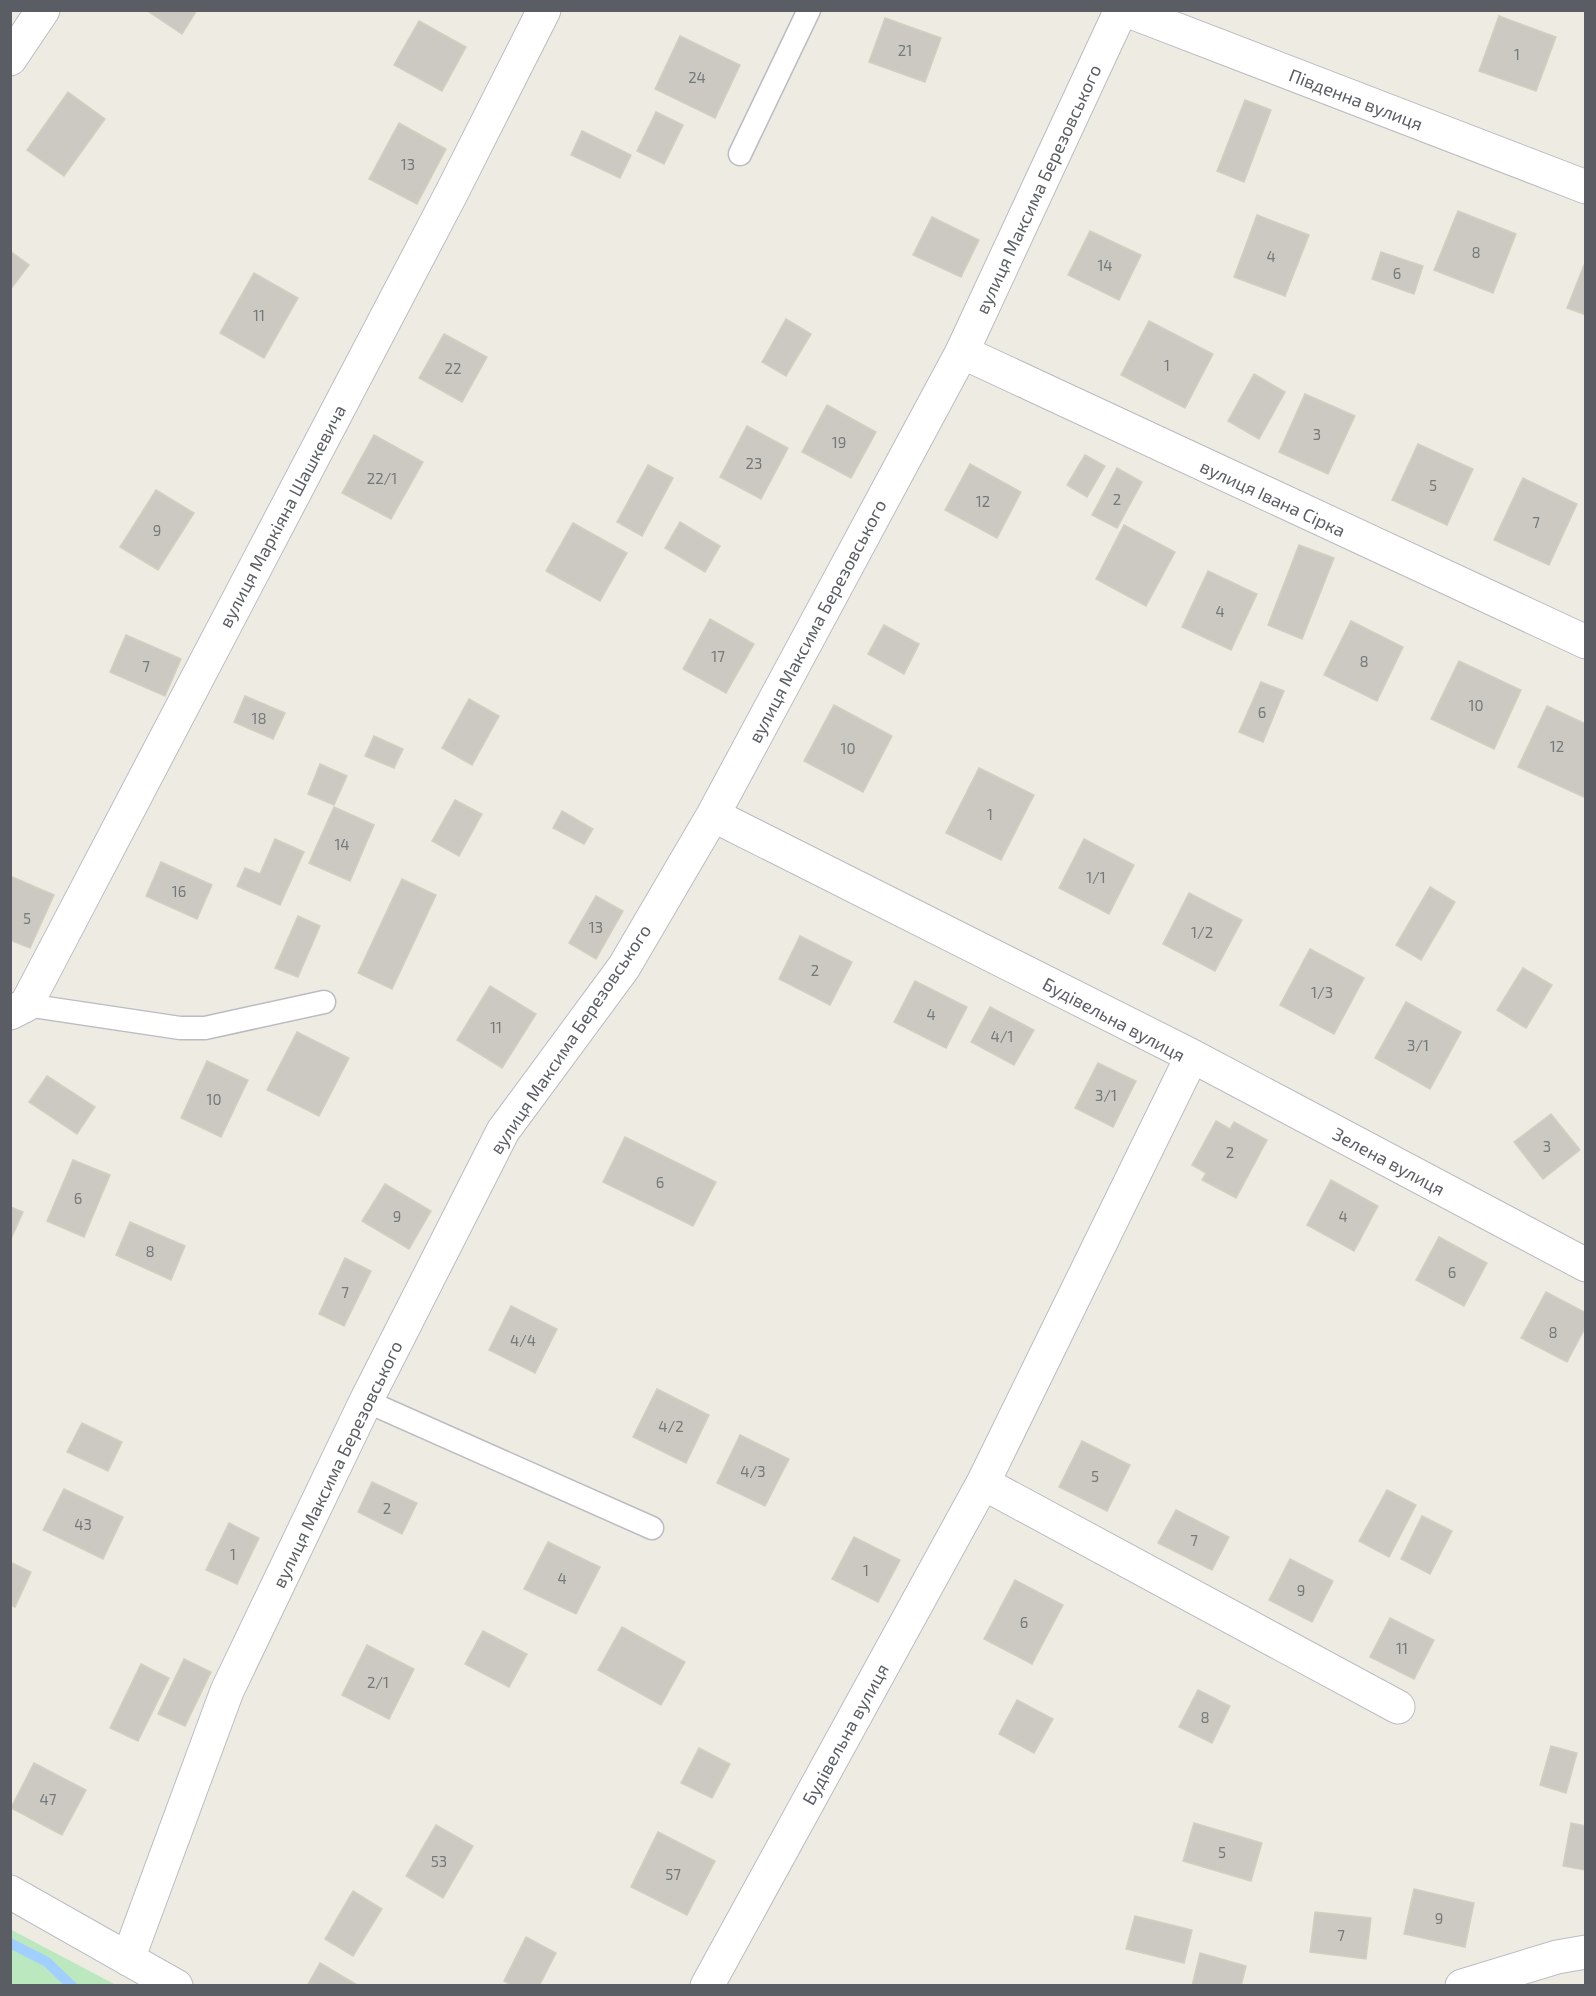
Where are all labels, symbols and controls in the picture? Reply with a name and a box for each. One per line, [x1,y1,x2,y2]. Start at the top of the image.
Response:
house number: 21 [898,41,912,59]
house number: 1 [1514,45,1520,63]
street label: вулиця Максима Березовського [970,61,1106,317]
street label: Південна вулиця [1286,63,1426,135]
house number: 24 [688,68,706,86]
house number: 13 [401,155,415,173]
house number: 8 [1471,243,1481,261]
house number: 4 [1266,247,1276,265]
house number: 14 [1097,256,1113,274]
house number: 6 [1393,264,1401,282]
house number: 11 [253,306,265,324]
house number: 1 [1164,356,1170,374]
house number: 22 [445,359,461,377]
street label: вулиця Маркіяна Шашкевича [214,401,350,631]
house number: 3 [1313,425,1321,443]
house number: 19 [832,433,846,451]
house number: 23 [746,454,762,472]
street label: вулиця Івана Сірка [1197,455,1349,541]
house number: 22/1 [367,469,397,487]
house number: 5 [1429,476,1437,494]
house number: 2 [1113,490,1121,508]
house number: 12 [976,492,990,510]
street label: вулиця Максима Березовського [743,496,891,746]
house number: 7 [1532,513,1540,531]
house number: 9 [153,521,161,539]
house number: 4 [1215,602,1225,620]
house number: 17 [711,647,725,665]
house number: 8 [1359,652,1369,670]
house number: 7 [142,657,150,675]
house number: 10 [1468,696,1484,714]
house number: 6 [1258,703,1266,721]
house number: 18 [251,709,267,727]
house number: 12 [1550,737,1564,755]
house number: 10 [840,739,856,757]
house number: 1 [987,805,993,823]
house number: 14 [334,835,350,853]
house number: 1/1 [1086,868,1106,886]
house number: 16 [172,882,186,900]
house number: 5 [23,909,31,927]
house number: 13 [589,918,603,936]
street label: вулиця Максима Березовського [485,920,655,1158]
house number: 1/2 [1191,923,1213,941]
house number: 2 [811,961,819,979]
street label: Будівельна вулиця [1039,972,1189,1066]
house number: 1/3 [1311,983,1333,1001]
house number: 4 [926,1005,936,1023]
house number: 11 [490,1018,502,1036]
house number: 4/1 [991,1027,1013,1045]
house number: 3/1 [1407,1036,1429,1054]
house number: 3/1 [1095,1086,1117,1104]
house number: 10 [206,1090,222,1108]
street label: Зелена вулиця [1329,1122,1449,1200]
house number: 3 [1543,1137,1551,1155]
house number: 2 [1226,1143,1234,1161]
house number: 6 [656,1173,664,1191]
house number: 6 [74,1189,82,1207]
house number: 9 [393,1207,401,1225]
house number: 4 [1338,1207,1348,1225]
house number: 8 [145,1242,155,1260]
house number: 6 [1448,1263,1456,1281]
house number: 7 [341,1283,349,1301]
house number: 8 [1548,1323,1558,1341]
house number: 4/4 [510,1331,536,1349]
street label: вулиця Максима Березовського [267,1337,407,1591]
house number: 4/2 [658,1417,684,1435]
house number: 4/3 [740,1462,766,1480]
house number: 5 [1091,1467,1099,1485]
house number: 2 [383,1499,391,1517]
house number: 43 [74,1515,92,1533]
house number: 7 [1190,1531,1198,1549]
house number: 1 [230,1545,236,1563]
house number: 1 [863,1561,869,1579]
house number: 4 [557,1569,567,1587]
house number: 9 [1297,1581,1305,1599]
house number: 6 [1020,1613,1028,1631]
house number: 11 [1396,1639,1408,1657]
street label: Будівельна вулиця [797,1660,893,1808]
house number: 2/1 [367,1673,389,1691]
house number: 8 [1200,1708,1210,1726]
house number: 47 [40,1790,57,1808]
house number: 5 [1218,1843,1226,1861]
house number: 53 [431,1852,447,1870]
house number: 57 [665,1865,681,1883]
house number: 9 [1435,1909,1443,1927]
house number: 7 [1337,1926,1345,1944]

